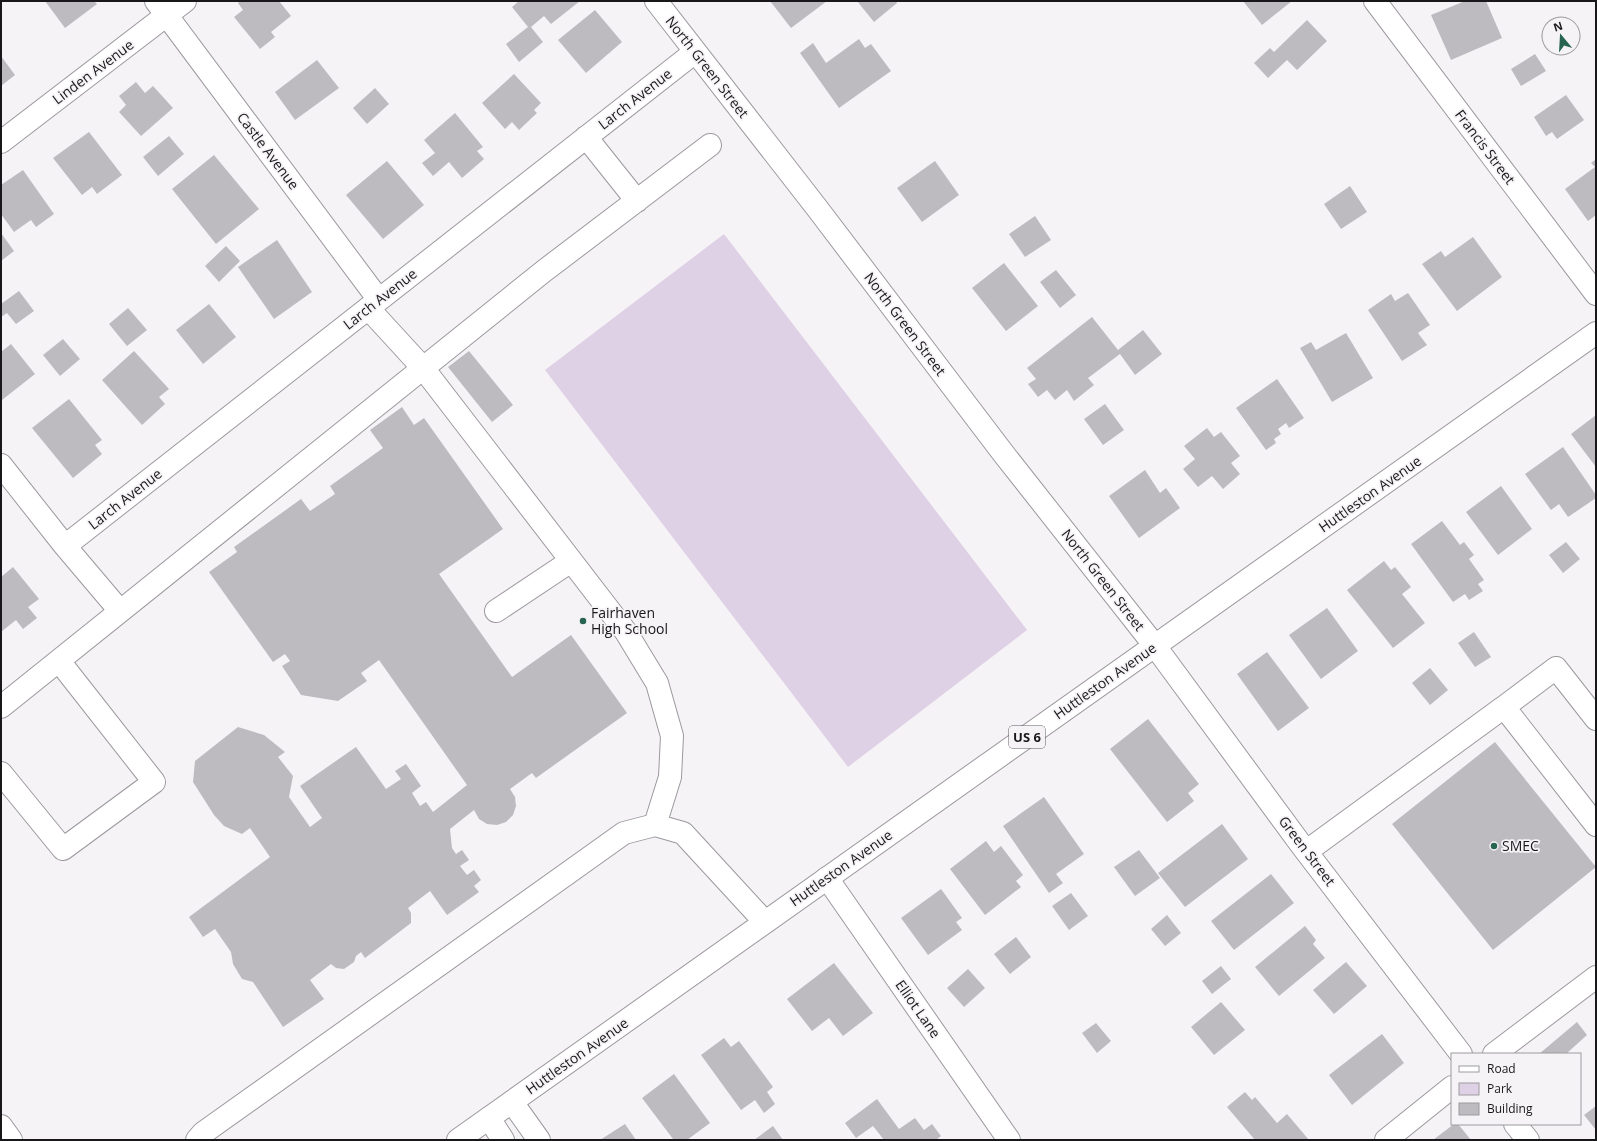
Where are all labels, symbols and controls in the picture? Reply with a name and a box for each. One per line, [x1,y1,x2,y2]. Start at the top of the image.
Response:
street label: North Green Street [661,12,753,122]
north arrow [1541,16,1581,56]
text: N [1551,17,1564,35]
street label: Linden Avenue [48,35,137,108]
street label: Larch Avenue [594,64,676,133]
street label: Francis Street [1451,105,1520,188]
street label: Castle Avenue [233,108,304,193]
street label: Larch Avenue [339,264,421,333]
street label: North Green Street [860,268,951,379]
street label: Huttleston Avenue [1315,451,1425,536]
street label: Larch Avenue [84,464,166,533]
street label: North Green Street [1057,525,1149,635]
place label: Fairhaven High School [591,603,668,638]
marker: Fairhaven High School [578,616,588,626]
street label: Huttleston Avenue [1050,638,1160,723]
road number: US 6 [1009,726,1045,748]
street label: Green Street [1275,812,1340,890]
street label: Huttleston Avenue [786,825,896,910]
place label: SMEC [1502,836,1539,855]
marker: SMEC [1489,841,1499,851]
street label: Elliot Lane [891,976,945,1042]
street label: Huttleston Avenue [522,1013,632,1098]
legend [1451,1053,1581,1125]
text: Road [1487,1060,1516,1077]
text: Park [1487,1080,1513,1097]
text: Building [1487,1100,1533,1117]

